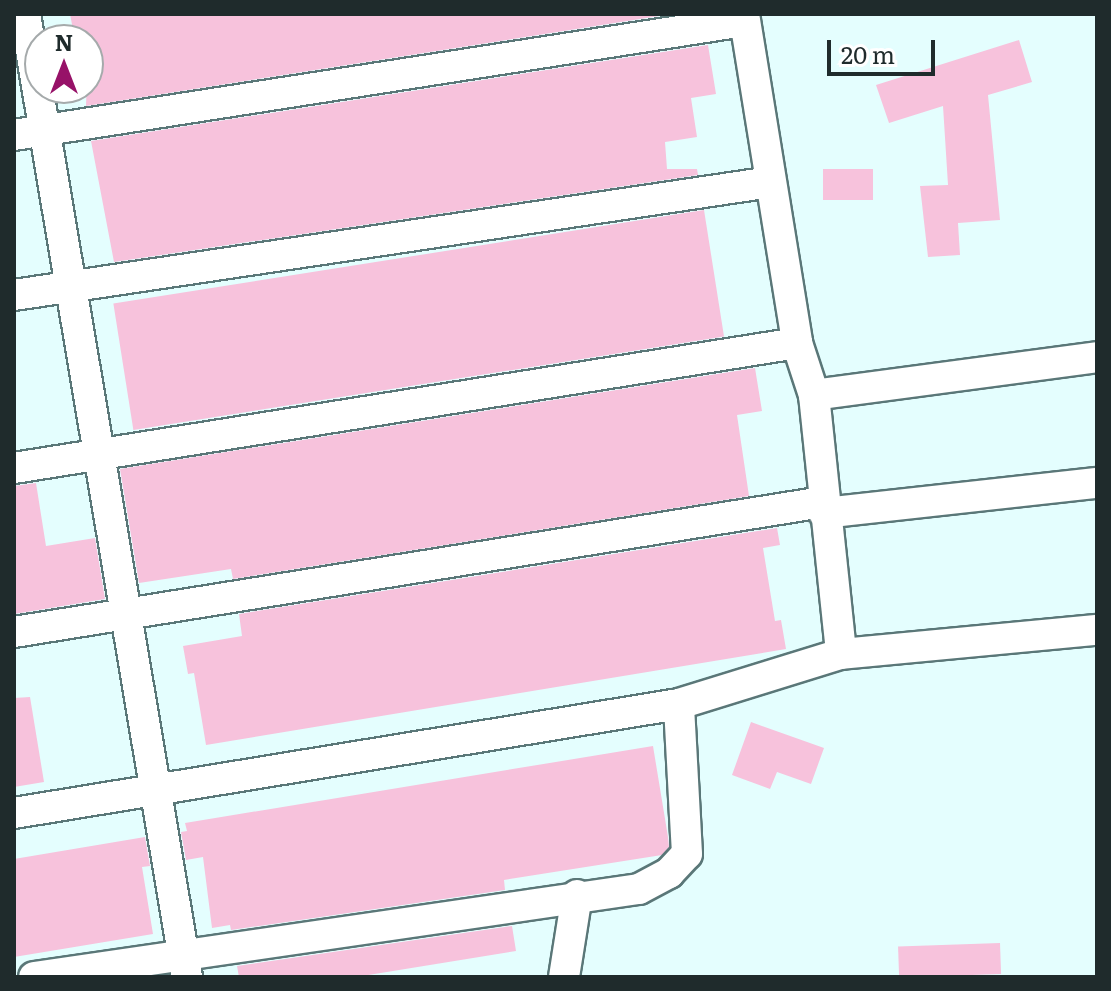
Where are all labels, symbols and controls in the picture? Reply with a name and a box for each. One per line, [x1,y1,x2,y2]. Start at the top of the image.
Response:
north arrow [24,24,104,104]
scale bar [831,24,939,74]
text: N [55,25,73,58]
text: 20 m [841,36,895,71]

